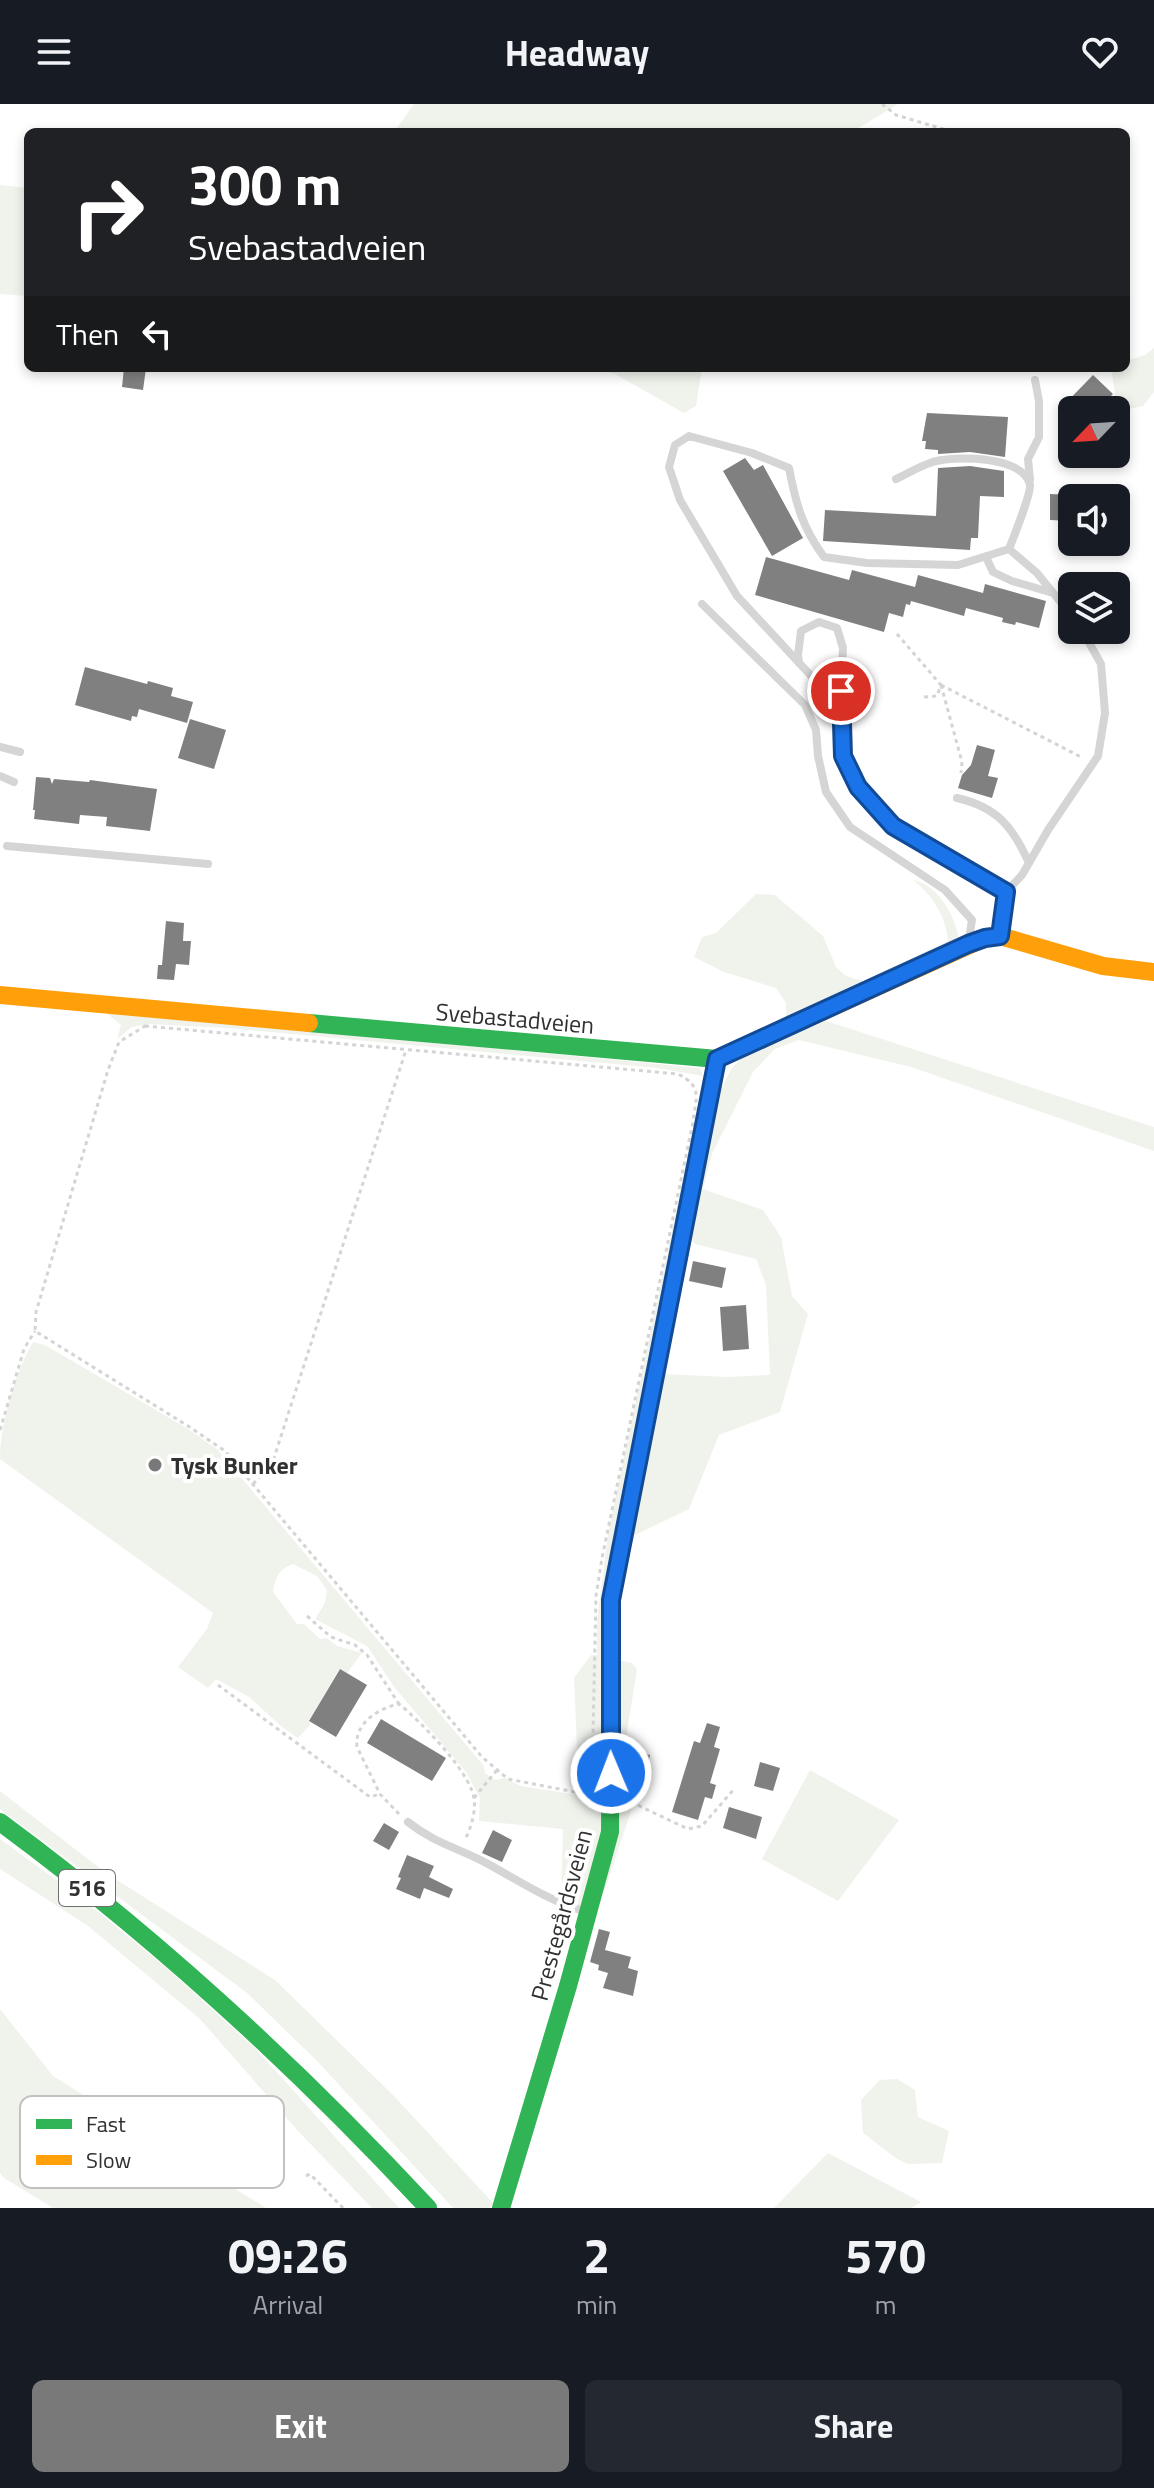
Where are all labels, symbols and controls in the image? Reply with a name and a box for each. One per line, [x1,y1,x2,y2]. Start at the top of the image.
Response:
text: Headway [505,25,649,80]
icon: menu [32,30,76,74]
icon: heart [1078,30,1122,74]
text: 300 m [188,142,341,227]
icon: right [56,160,160,264]
text: Svebastadveien [188,219,426,274]
text: Then [56,311,119,357]
icon: left [135,312,179,356]
north arrow [1058,396,1130,468]
map controls [1058,396,1130,644]
button: sound [1058,484,1130,556]
button: layers [1058,572,1130,644]
pin [807,657,875,725]
icon: arrive [819,669,863,713]
street label: Svebastadveien [434,993,596,1043]
place label: Tysk Bunker [171,1447,298,1483]
marker: Tysk Bunker [146,1456,164,1474]
position arrow [569,1731,653,1815]
street label: Prestegårdsveien [521,1825,601,2005]
road number: 516 [59,1870,115,1906]
legend [20,2096,284,2188]
text: Fast [86,2107,126,2141]
text: Slow [86,2143,132,2177]
text: 09:26 [228,2219,348,2292]
text: 2 [583,2219,610,2292]
text: 570 [845,2219,926,2292]
text: Arrival [253,2285,323,2324]
text: min [576,2285,617,2324]
text: m [875,2285,897,2324]
button: Exit [32,2380,569,2472]
button: Share [585,2380,1122,2472]

